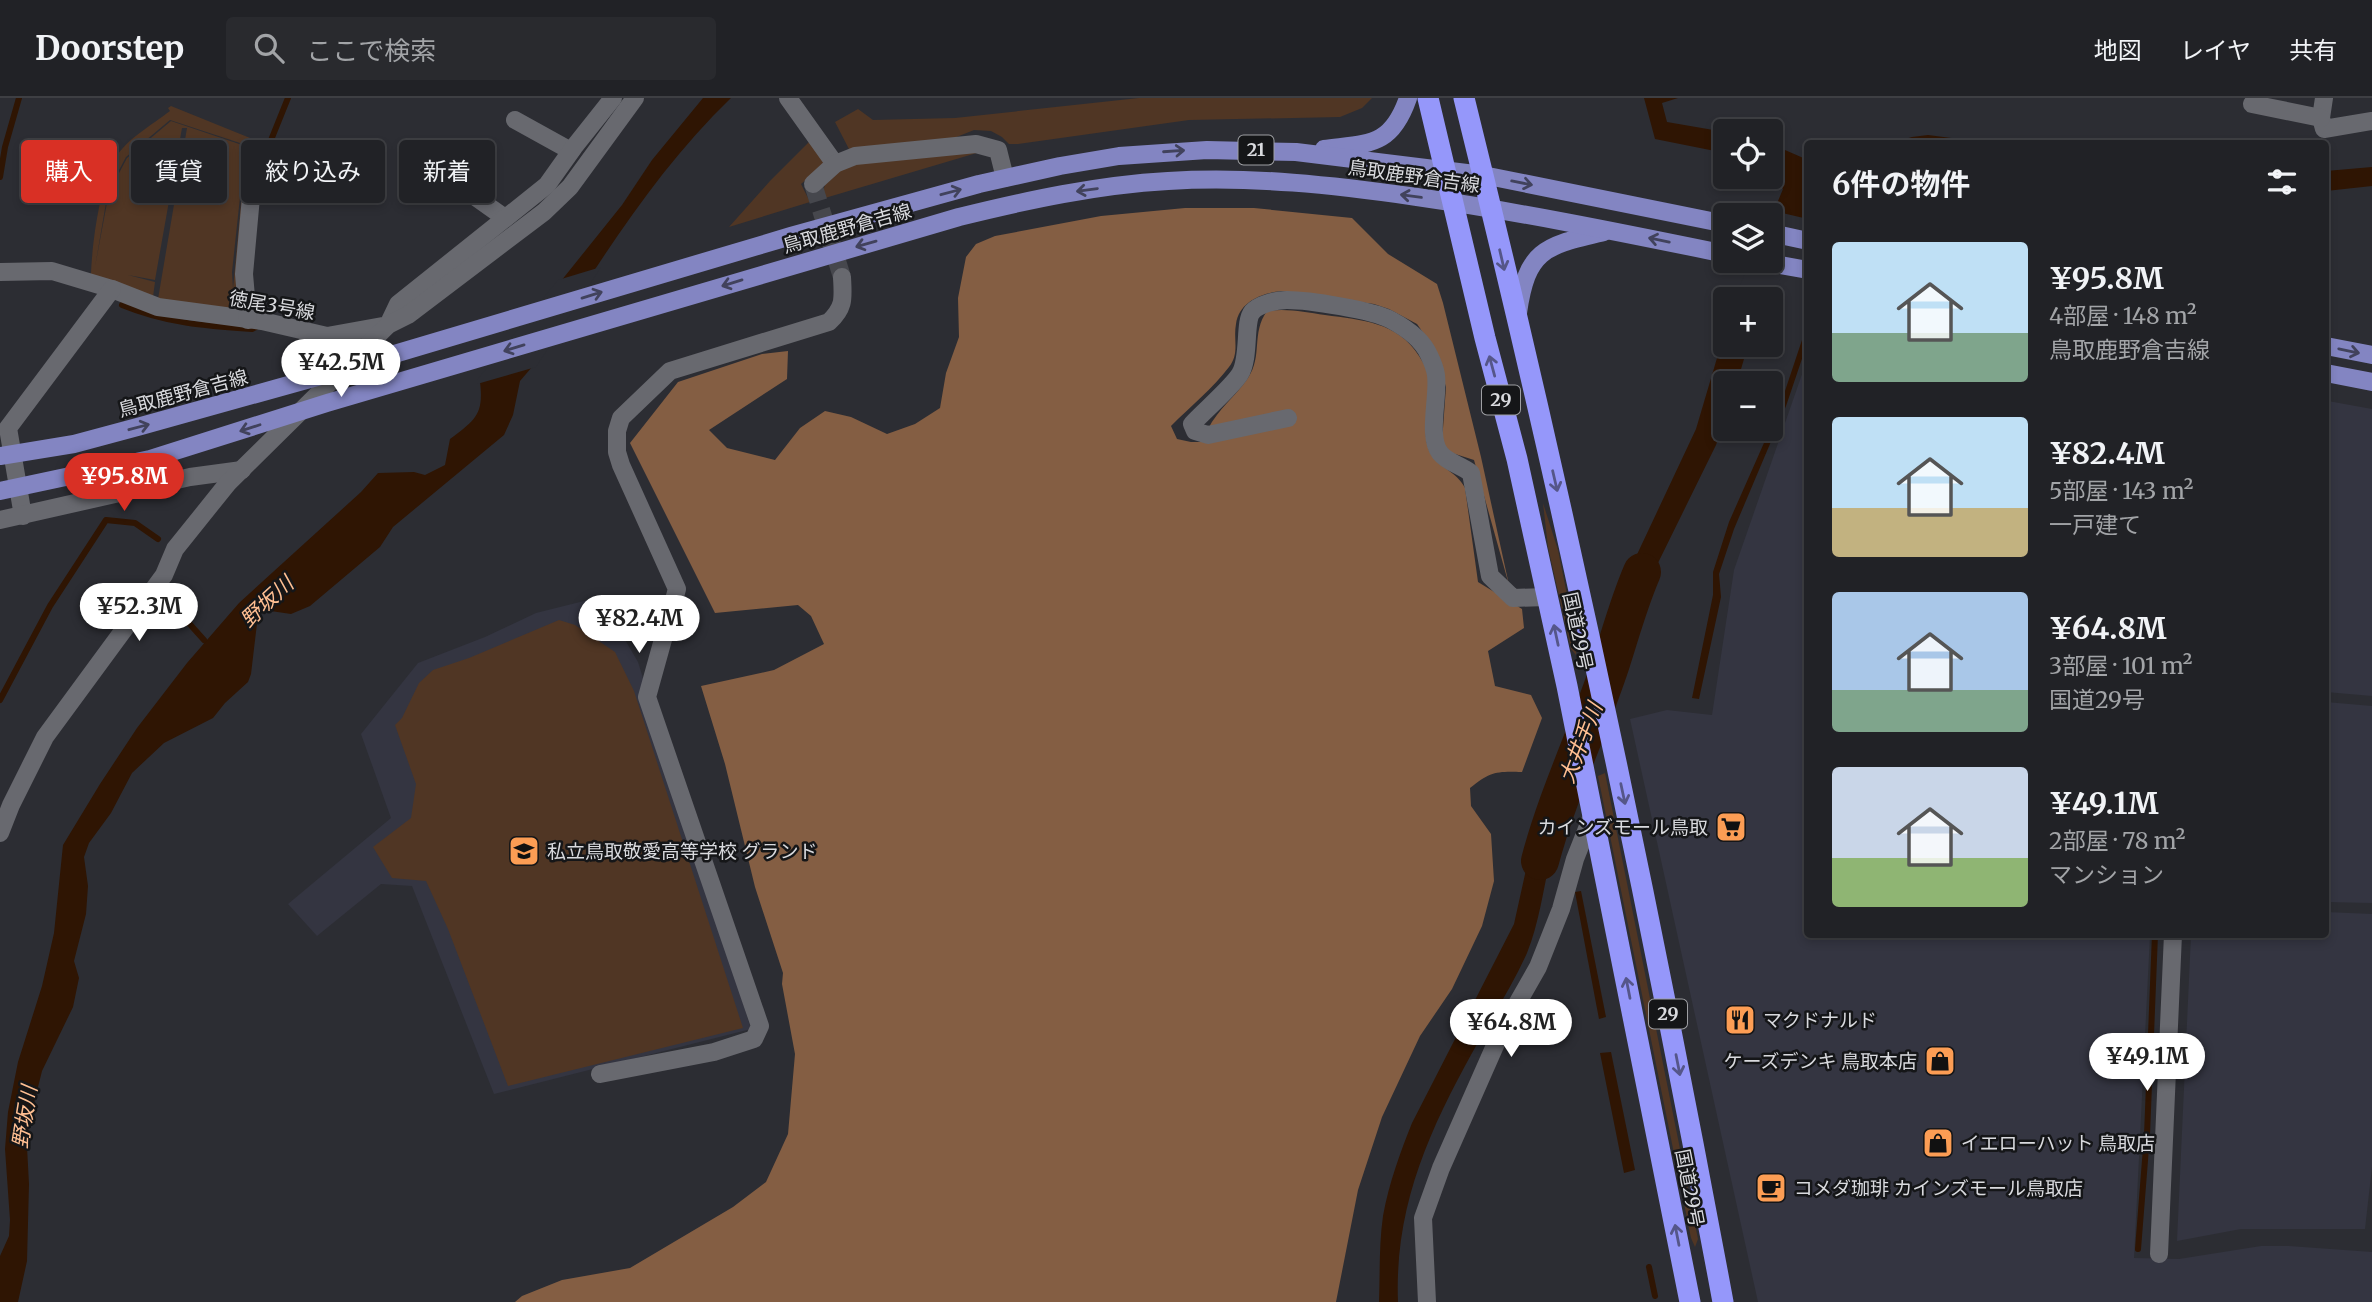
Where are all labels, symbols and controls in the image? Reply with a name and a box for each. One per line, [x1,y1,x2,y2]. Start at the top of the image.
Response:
search box [226,17,716,80]
text: Doorstep [35,28,184,69]
icon: search [250,29,288,67]
text: ここで検索 [306,34,436,67]
text: 地図 [2094,35,2142,66]
text: レイヤ [2180,35,2251,66]
text: 共有 [2289,35,2337,66]
map controls [1713,119,1783,441]
button: locate [1713,119,1783,189]
road number: 21 [1238,136,1274,164]
chip: 購入 [21,140,117,203]
chip: 賃貸 [131,140,227,203]
chip: 絞り込み [241,140,385,203]
chip: 新着 [399,140,495,203]
one-way arrow [1163,145,1186,158]
street label: 鳥取鹿野倉吉線 [1346,155,1482,197]
icon: filters [2263,163,2301,201]
text: 6件の物件 [1832,165,1970,203]
one-way arrow [1510,176,1533,190]
one-way arrow [1076,183,1098,196]
one-way arrow [939,185,962,198]
one-way arrow [1400,189,1423,202]
street label: 鳥取鹿野倉吉線 [780,198,914,258]
button: layers [1713,203,1783,273]
one-way arrow [1648,233,1671,247]
one-way arrow [855,238,878,251]
one-way arrow [1496,248,1509,271]
text: ¥95.8M [2049,259,2164,297]
icon: home [1888,270,1972,354]
one-way arrow [722,278,744,291]
street label: 徳尾3号線 [227,286,317,324]
button: + [1713,287,1783,357]
one-way arrow [581,288,603,301]
text: 4部屋 · 148 m² [2049,301,2197,330]
text: 鳥取鹿野倉吉線 [2049,335,2210,364]
pin: ¥42.5M [284,340,398,399]
one-way arrow [504,342,526,355]
one-way arrow [2337,344,2360,358]
text: ¥42.5M [297,347,385,376]
one-way arrow [1485,356,1498,378]
street label: 鳥取鹿野倉吉線 [116,364,250,422]
button: − [1713,371,1783,441]
road number: 29 [1482,386,1520,414]
one-way arrow [127,420,149,433]
one-way arrow [239,423,261,435]
text: ¥82.4M [2049,434,2165,472]
icon: home [1888,445,1972,529]
pin: ¥95.8M [67,454,181,513]
text: ¥95.8M [80,461,168,490]
one-way arrow [1549,469,1562,492]
text: 5部屋 · 143 m² [2049,476,2193,505]
text: 一戸建て [2049,510,2141,539]
water label: 野坂川 [234,569,300,633]
pin: ¥52.3M [82,584,196,643]
street label: 国道29号 [1558,590,1598,672]
text: ¥52.3M [96,591,182,620]
pin: ¥82.4M [582,596,696,655]
text: ¥82.4M [595,603,683,632]
text: ¥64.8M [2049,609,2167,647]
icon: home [1888,620,1972,704]
one-way arrow [1548,624,1562,647]
text: 3部屋 · 101 m² [2049,651,2192,680]
text: 国道29号 [2049,685,2145,714]
water label: 大井手川 [1553,697,1609,787]
one-way arrow [1616,782,1630,805]
text: ¥49.1M [2049,784,2158,822]
icon: home [1888,795,1972,879]
supermarket icon: カインズモール鳥取 [1714,810,1748,844]
place label: カインズモール鳥取 [1537,815,1708,839]
text: 2部屋 · 78 m² [2049,826,2185,855]
school or university icon: 私立鳥取敬愛高等学校 グランド [507,834,541,868]
place label: 私立鳥取敬愛高等学校 グランド [547,839,818,863]
text: マンション [2049,860,2164,889]
one-way arrow [1620,977,1634,1000]
pin: ¥64.8M [1454,1000,1568,1059]
road number: 29 [1649,1000,1687,1029]
restaurant icon: マクドナルド [1723,1003,1757,1037]
text: ¥64.8M [1466,1007,1556,1036]
place label: マクドナルド [1763,1008,1877,1032]
pin: ¥49.1M [2090,1034,2204,1093]
text: ¥49.1M [2105,1041,2189,1070]
shop icon: ケーズデンキ 鳥取本店 [1923,1044,1957,1078]
place label: ケーズデンキ 鳥取本店 [1723,1049,1917,1073]
one-way arrow [1671,1053,1685,1076]
water label: 野坂川 [6,1082,43,1150]
shop icon: イエローハット 鳥取店 [1921,1126,1955,1160]
place label: イエローハット 鳥取店 [1961,1131,2155,1155]
street label: 国道29号 [1671,1147,1709,1229]
cafe icon: コメダ珈琲 カインズモール鳥取店 [1754,1171,1788,1205]
place label: コメダ珈琲 カインズモール鳥取店 [1794,1176,2083,1200]
one-way arrow [1669,1224,1683,1247]

